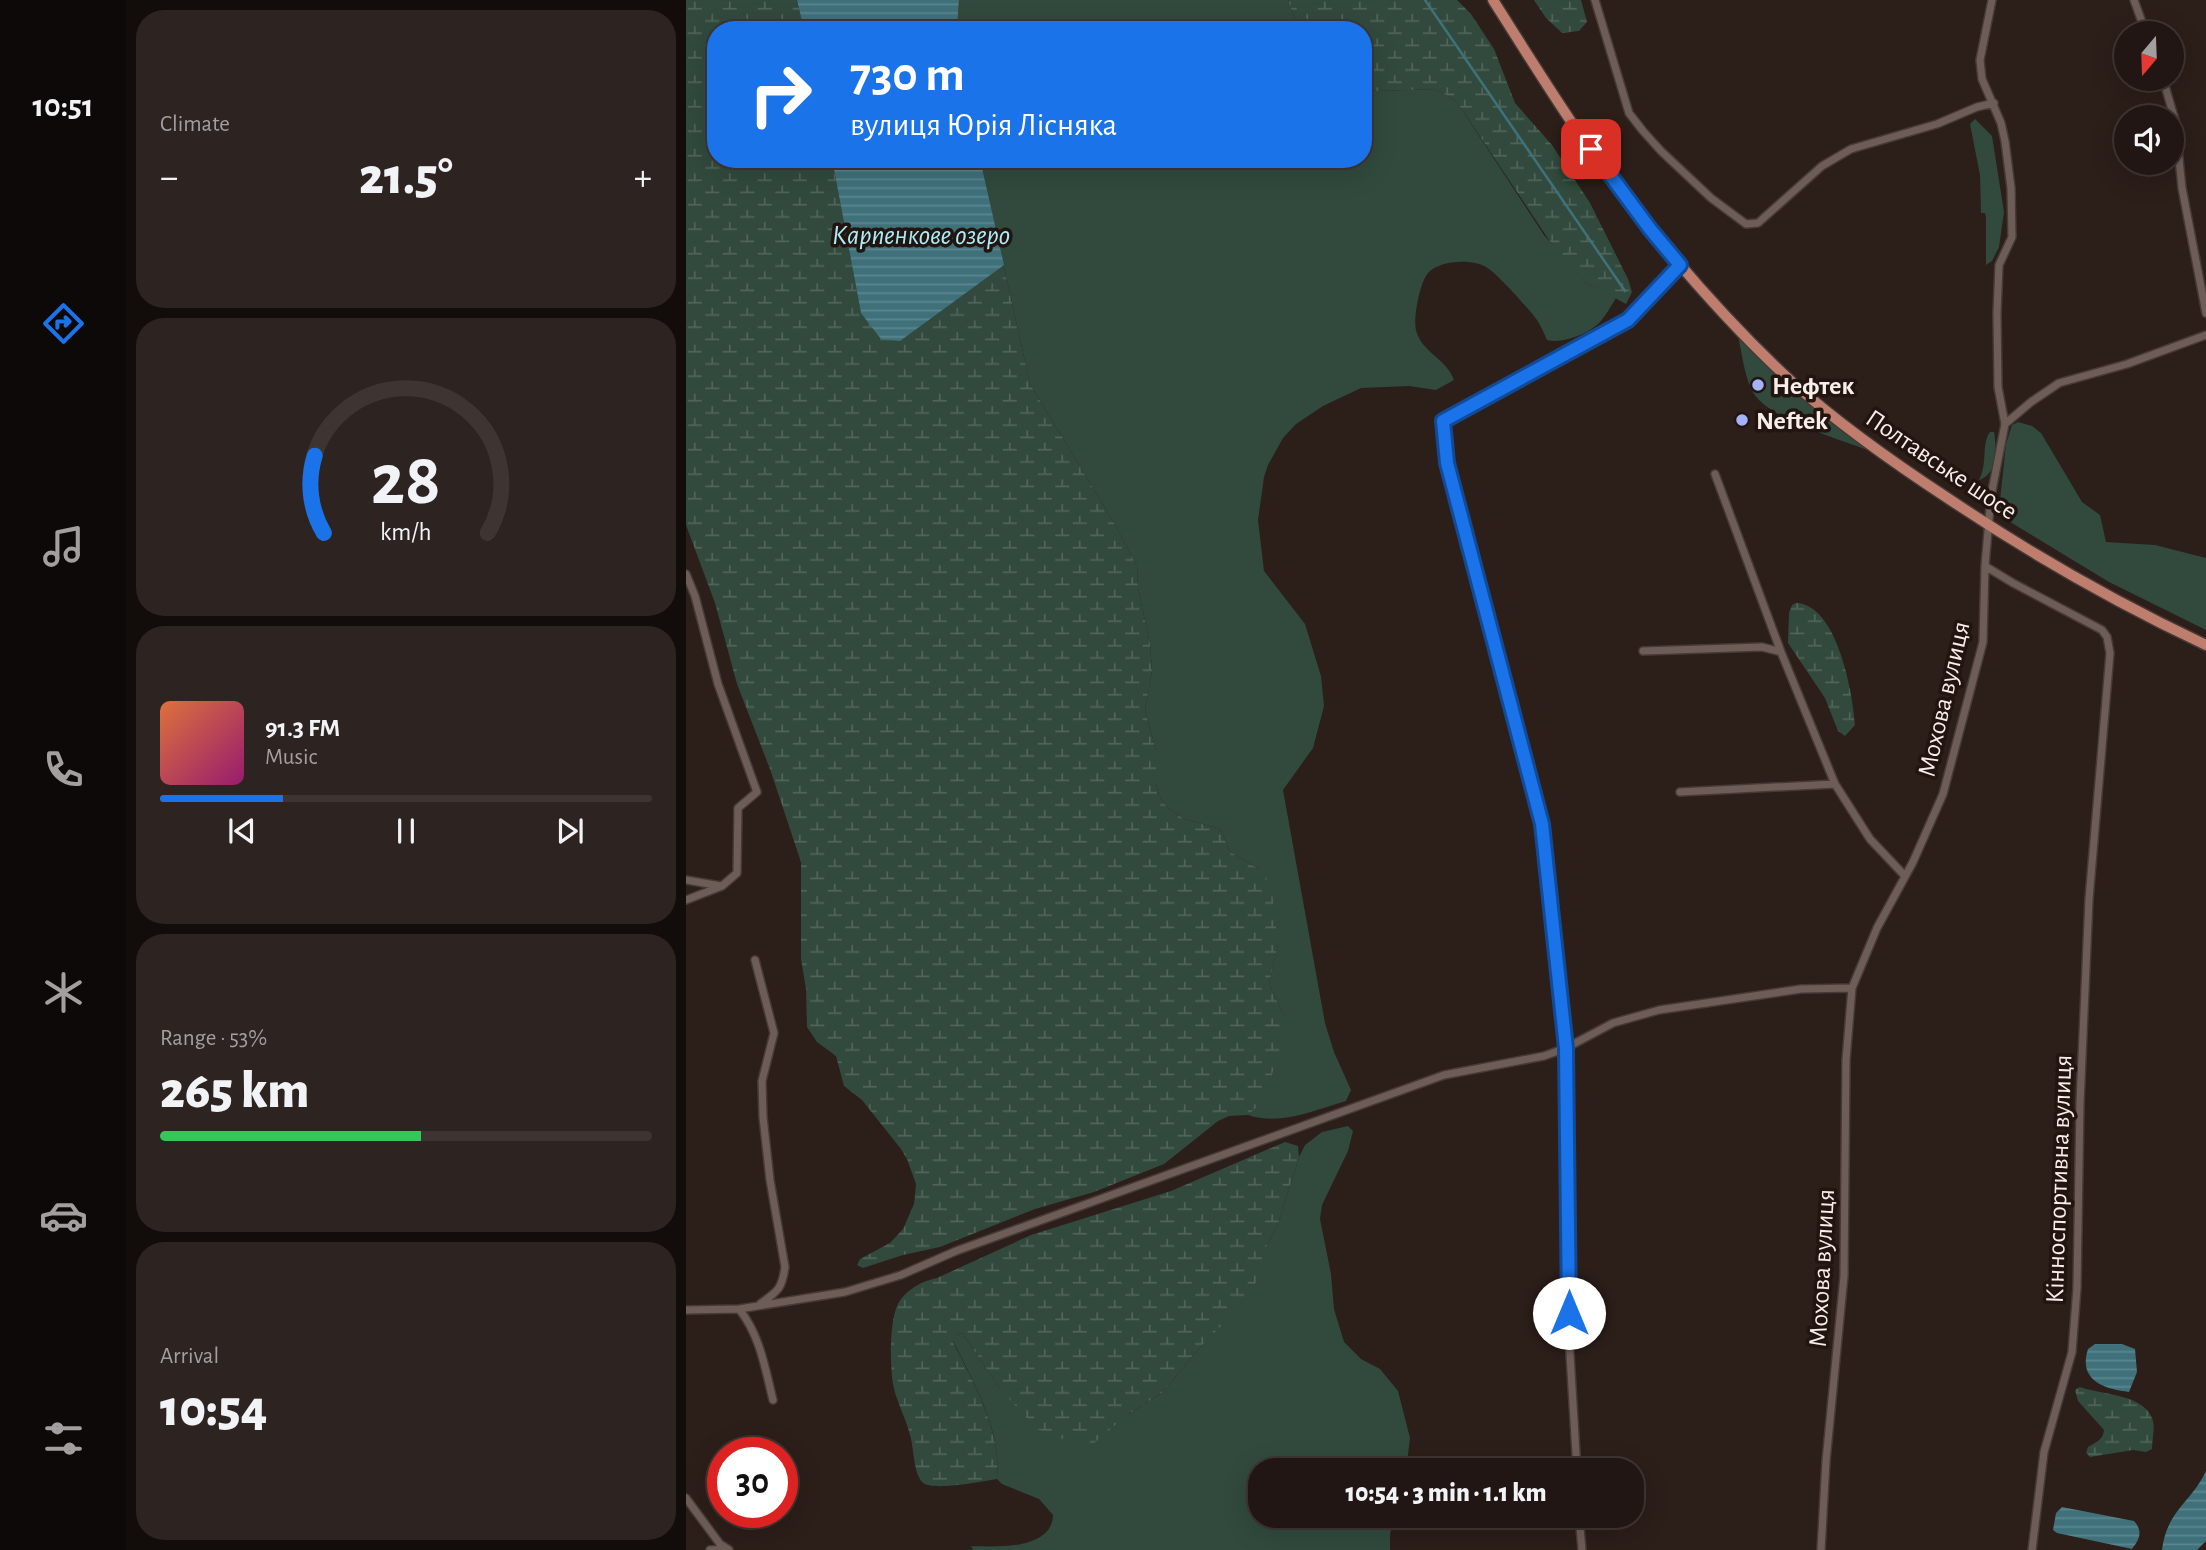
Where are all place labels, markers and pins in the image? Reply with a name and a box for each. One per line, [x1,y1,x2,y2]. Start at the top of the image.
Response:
pin [1561,119,1621,179]
place label: Нефтек [1772,373,1854,399]
marker: Нефтек [1750,377,1766,393]
place label: Neftek [1756,408,1828,434]
marker: Neftek [1734,412,1750,428]

